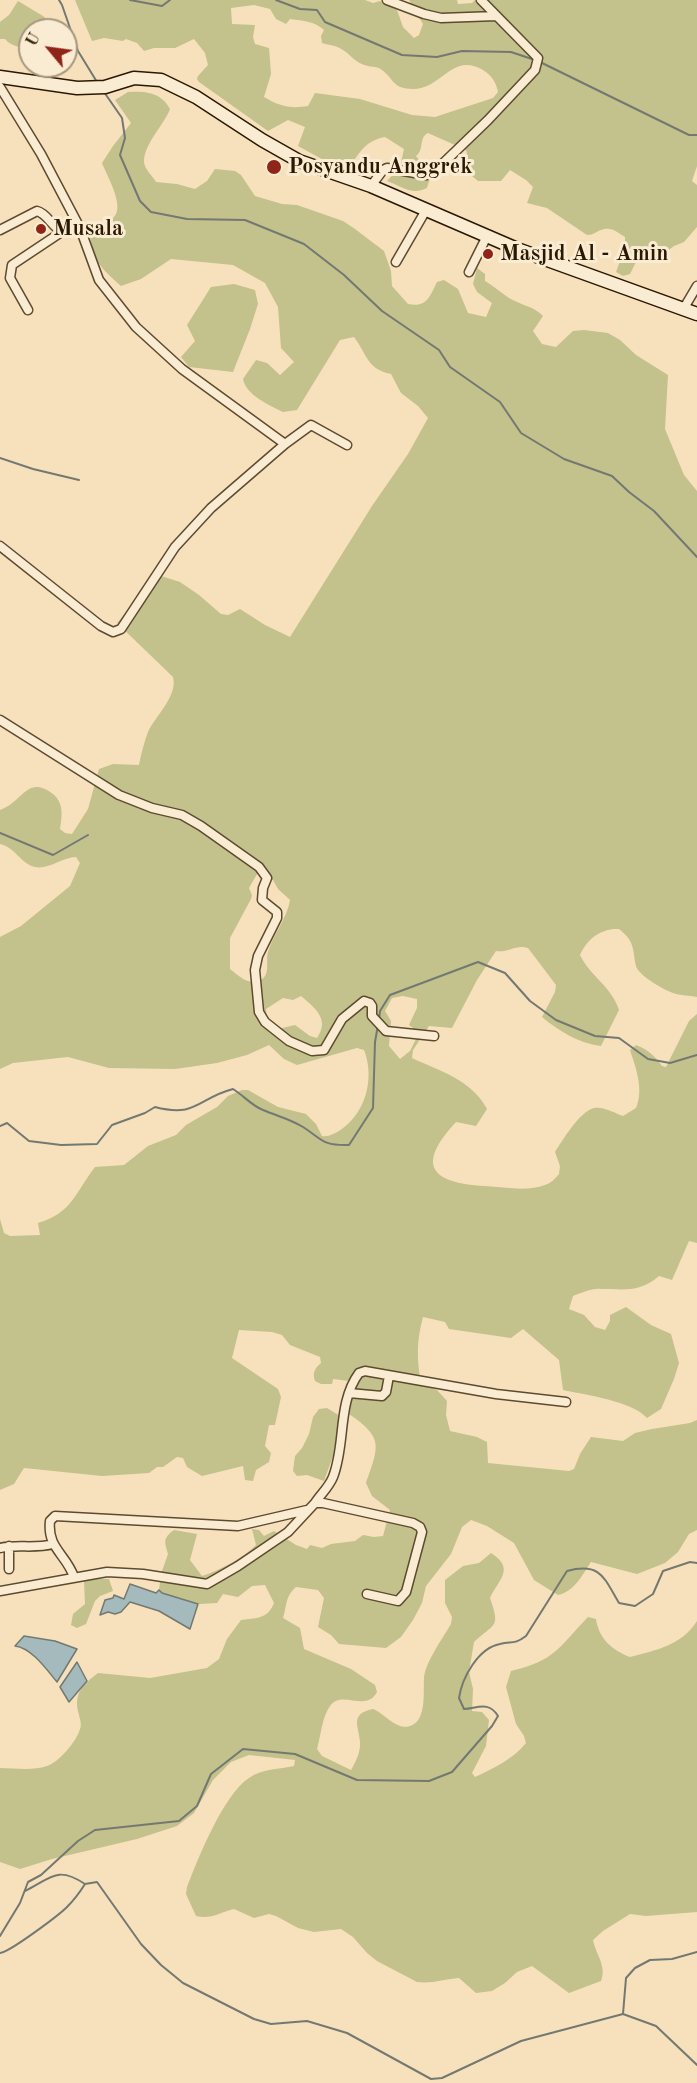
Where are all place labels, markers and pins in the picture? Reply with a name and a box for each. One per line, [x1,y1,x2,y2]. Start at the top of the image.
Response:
place label: Posyandu Anggrek [288,154,472,180]
marker: Posyandu Anggrek [265,158,283,176]
place label: Musala [53,216,123,242]
marker: Musala [34,222,48,236]
place label: Masjid Al - Amin [500,241,669,267]
marker: Masjid Al - Amin [481,247,495,261]

